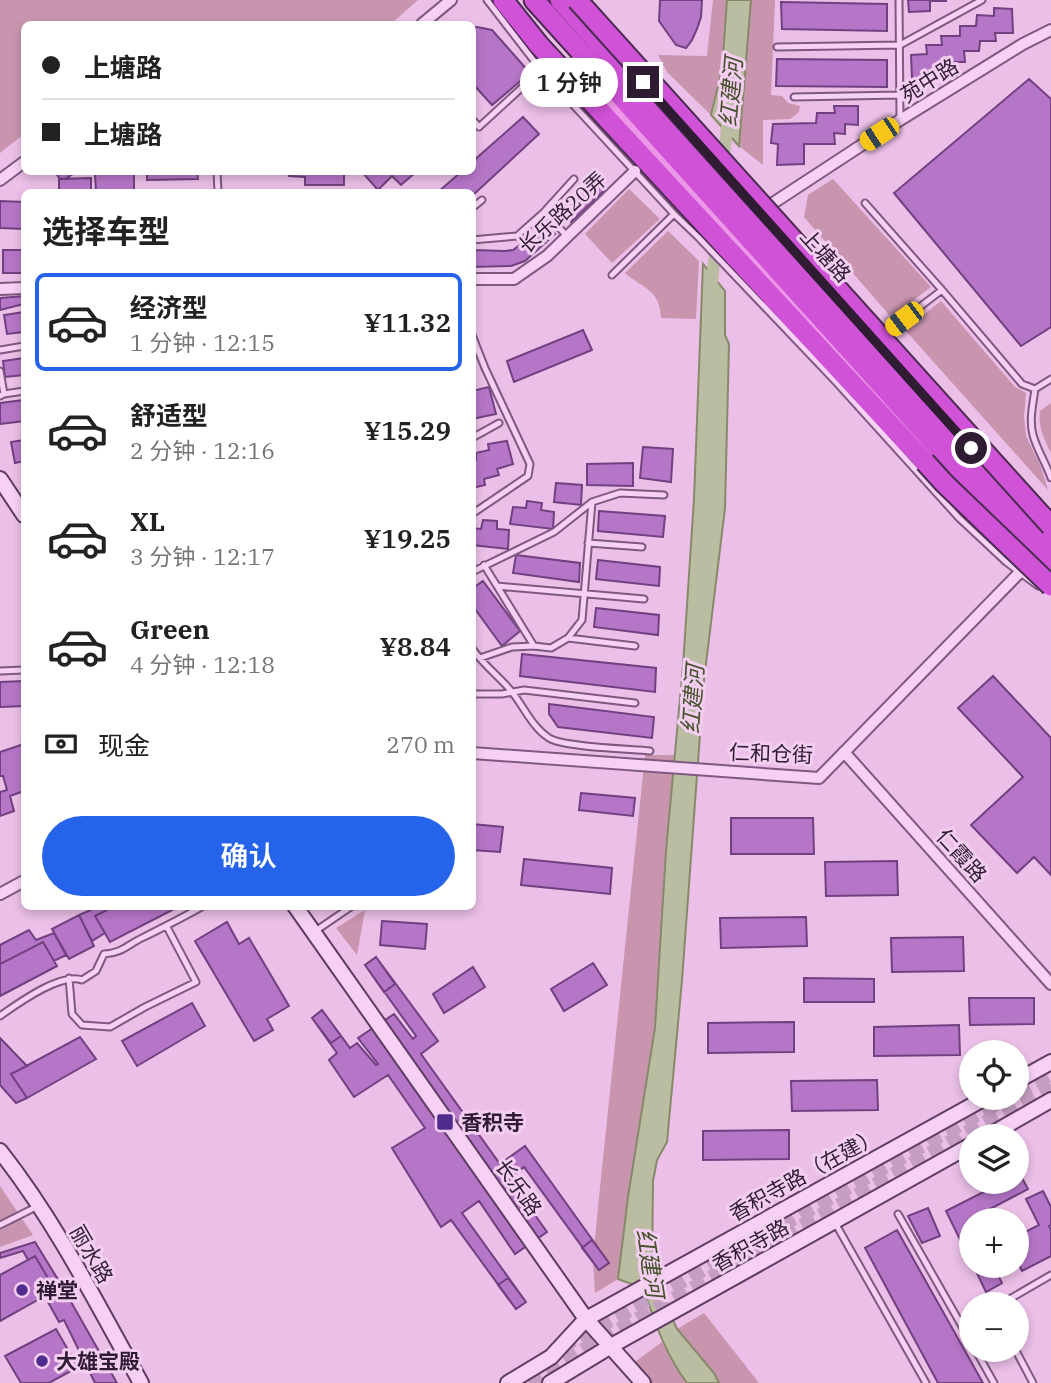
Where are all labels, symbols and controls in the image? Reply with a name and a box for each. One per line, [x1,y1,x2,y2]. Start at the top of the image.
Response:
text: 上塘路 [84,50,162,84]
street label: 苑中路 [895,51,963,109]
water label: 红建河 [712,52,748,128]
callout: 1 分钟 [520,57,618,106]
route end [627,66,659,98]
text: 1 分钟 [536,67,602,97]
car [856,114,903,154]
text: 上塘路 [84,117,162,151]
street label: 长乐路20弄 [512,165,612,259]
text: 选择车型 [42,210,170,252]
street label: 上塘路 [795,222,857,288]
text: 经济型 [130,290,208,324]
icon: car [46,291,109,354]
car [881,298,928,340]
text: ¥11.32 [364,305,451,339]
text: 1 分钟 · 12:15 [130,327,275,357]
text: 舒适型 [130,398,208,432]
icon: car [46,399,109,462]
text: ¥15.29 [364,413,451,447]
route start [955,432,987,464]
text: 2 分钟 · 12:16 [130,435,275,465]
text: XL [130,504,165,538]
icon: car [46,507,109,570]
text: ¥19.25 [364,521,451,555]
text: 3 分钟 · 12:17 [130,541,275,571]
text: Green [130,612,210,646]
icon: car [46,615,109,678]
text: ¥8.84 [379,629,451,663]
text: 4 分钟 · 12:18 [130,649,275,679]
water label: 红建河 [675,660,710,734]
icon: cash [42,725,80,763]
text: 现金 [98,728,150,762]
text: 270 m [386,729,455,759]
street label: 仁和仓街 [729,738,813,768]
button: 确认 [42,816,455,896]
street label: 仁霞路 [931,822,993,888]
map controls [959,1040,1029,1362]
button: locate [959,1040,1029,1110]
place label: 香积寺 [461,1108,524,1136]
marker: 香积寺 [435,1112,455,1132]
street label: 香积寺路（在建） [724,1121,884,1227]
button: layers [959,1124,1029,1194]
street label: 长乐路 [489,1153,549,1221]
button: + [959,1208,1029,1278]
street label: 香积寺路 [706,1212,794,1278]
street label: 丽水路 [64,1220,120,1288]
water label: 红建河 [631,1227,672,1303]
place label: 禅堂 [36,1276,78,1304]
marker: 禅堂 [14,1282,30,1298]
button: − [959,1292,1029,1362]
place label: 大雄宝殿 [56,1347,140,1375]
marker: 大雄宝殿 [34,1353,50,1369]

